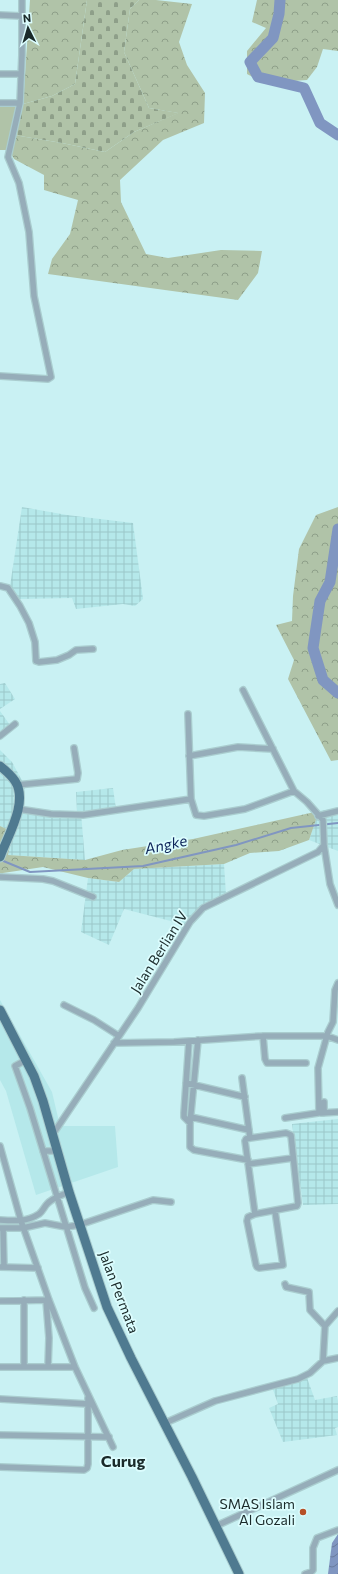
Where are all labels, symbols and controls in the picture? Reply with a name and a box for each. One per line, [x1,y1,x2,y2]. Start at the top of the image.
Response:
north arrow [8,8,48,48]
text: N [22,11,32,24]
water label: Angke [142,831,189,857]
street label: Jalan Berlian IV [127,907,191,996]
street label: Jalan Permata [96,1248,143,1336]
district label: Curug [101,1451,145,1470]
place label: SMAS Islam Al Gozali [219,1495,295,1528]
marker: SMAS Islam Al Gozali [298,1507,308,1517]

